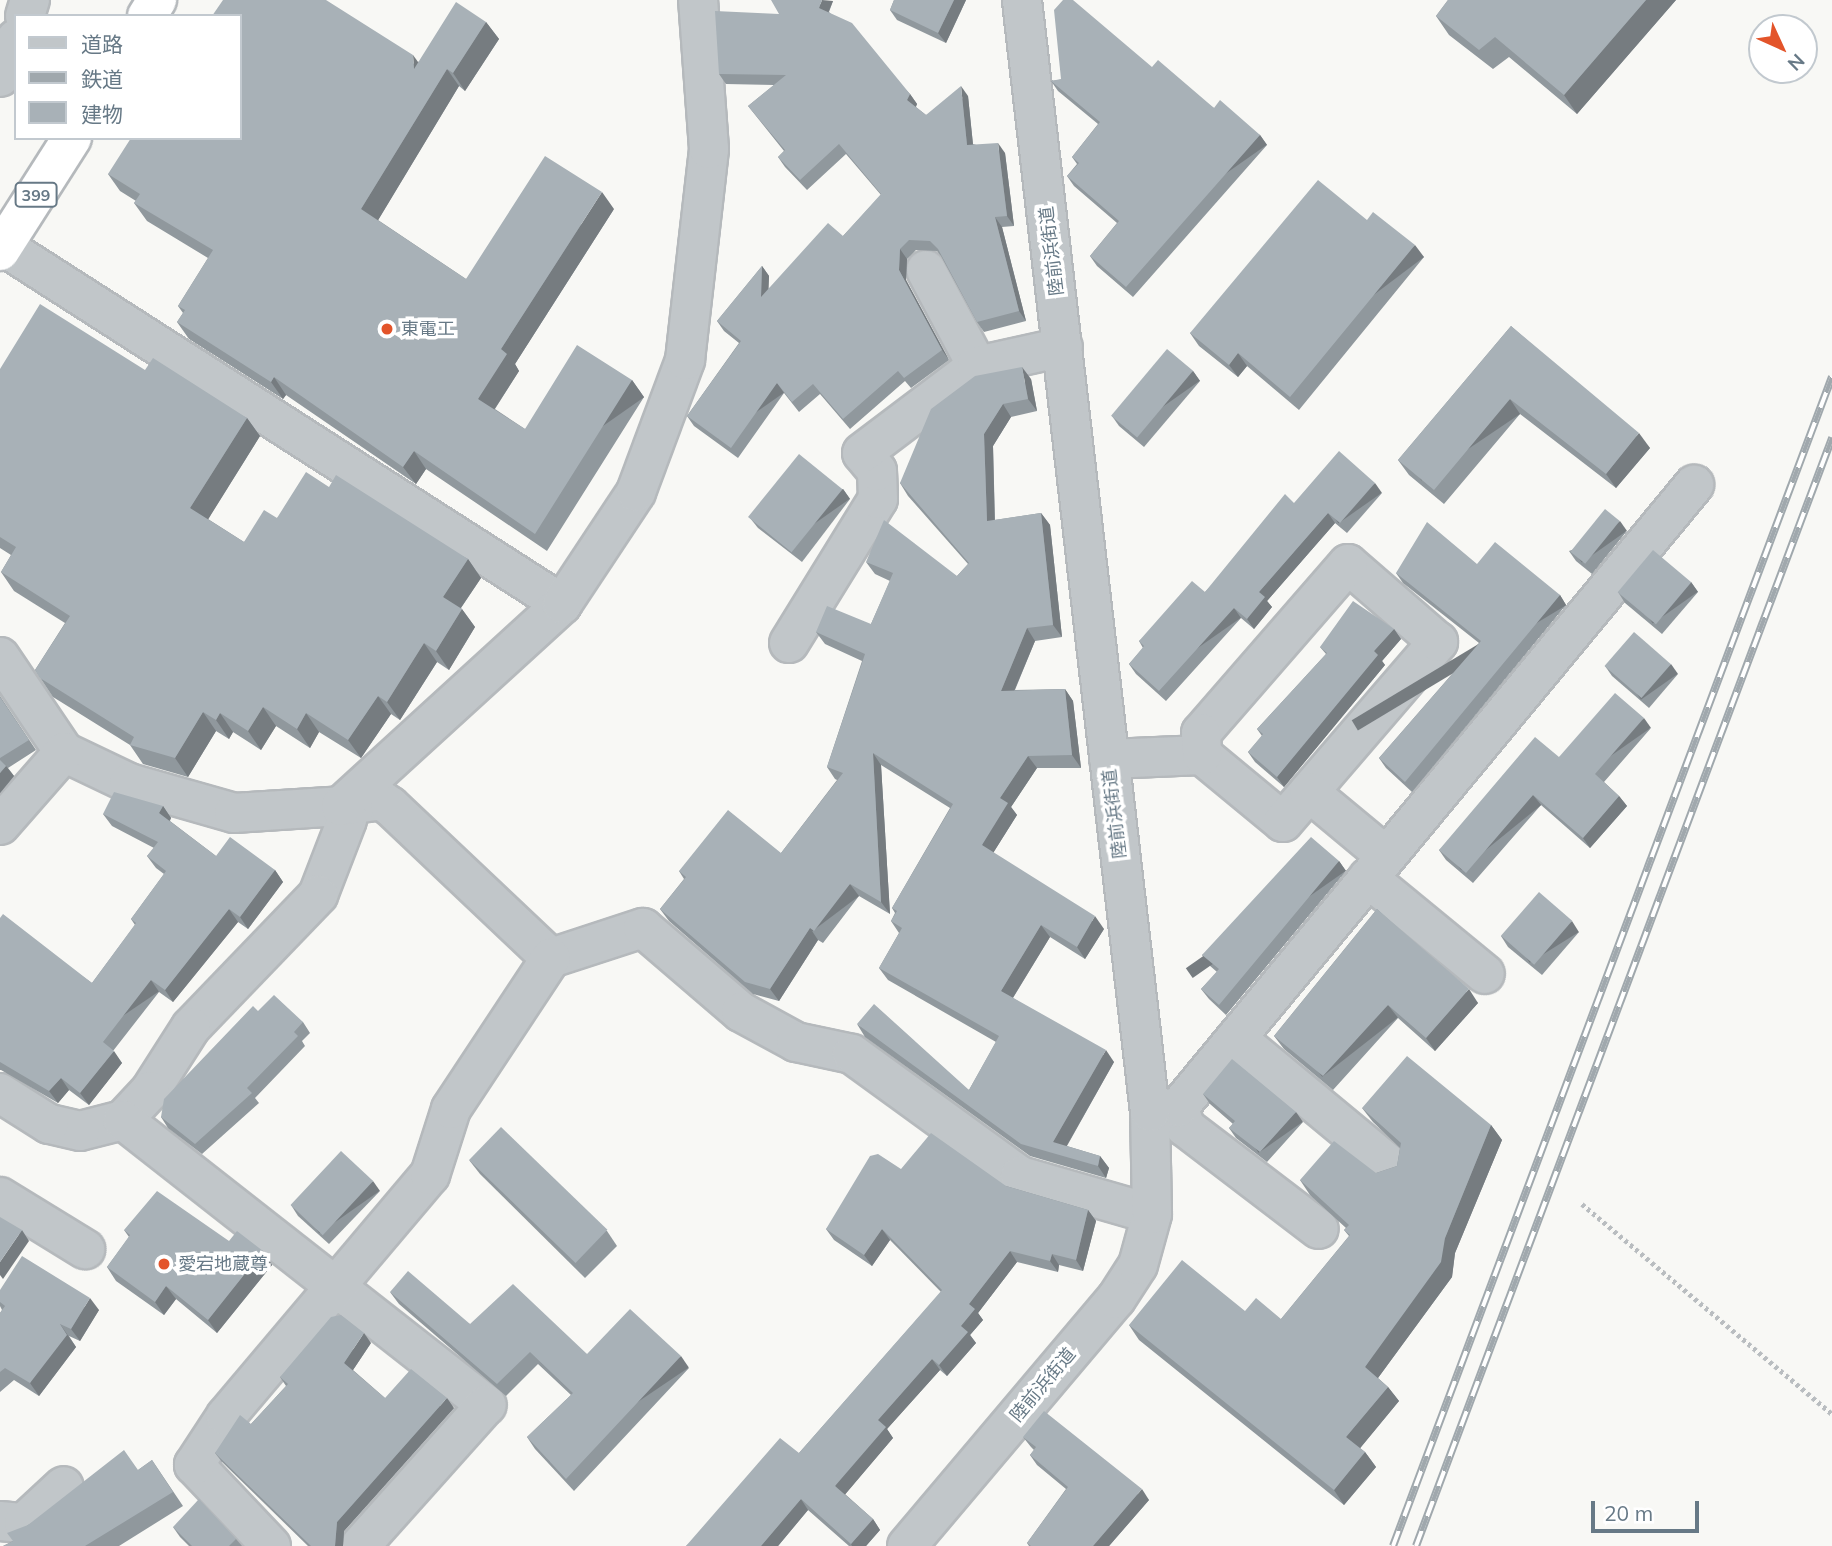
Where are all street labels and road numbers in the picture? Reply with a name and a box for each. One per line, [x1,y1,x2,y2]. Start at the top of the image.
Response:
road number: 399 [13,182,59,208]
street label: 陸前浜街道 [1036,205,1068,297]
street label: 陸前浜街道 [1099,768,1131,860]
street label: 陸前浜街道 [1006,1344,1080,1426]

